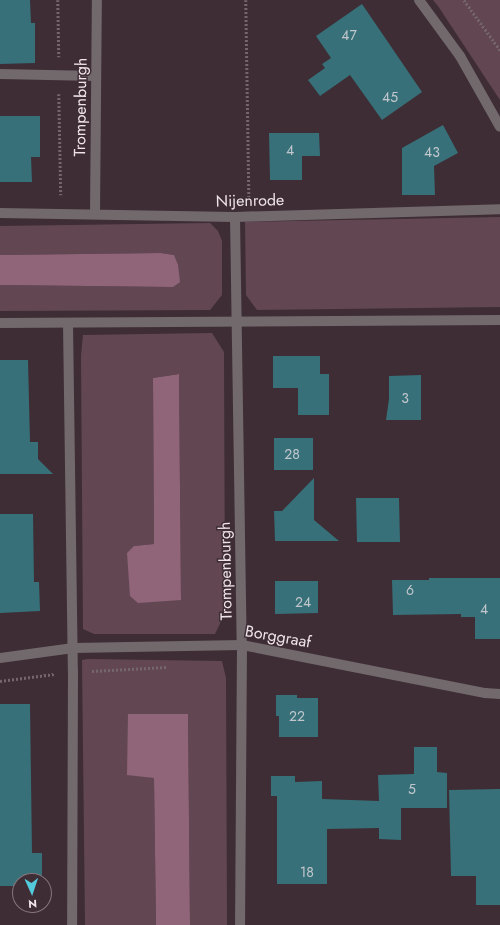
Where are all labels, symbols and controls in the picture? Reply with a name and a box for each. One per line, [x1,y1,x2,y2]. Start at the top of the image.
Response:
house number: 47 [341,27,357,43]
street label: Trompenburgh [71,58,91,156]
house number: 45 [382,89,398,105]
house number: 4 [286,142,294,158]
house number: 43 [424,144,440,160]
street label: Nijenrode [216,191,284,211]
house number: 3 [401,390,409,406]
house number: 28 [284,446,300,462]
street label: Trompenburgh [216,522,236,620]
house number: 6 [406,582,414,598]
house number: 24 [295,594,311,610]
house number: 4 [480,601,488,617]
street label: Borggraaf [244,622,312,652]
house number: 22 [289,708,305,724]
house number: 5 [408,781,416,797]
house number: 18 [300,864,314,880]
north arrow [12,873,52,913]
text: N [28,896,37,912]

